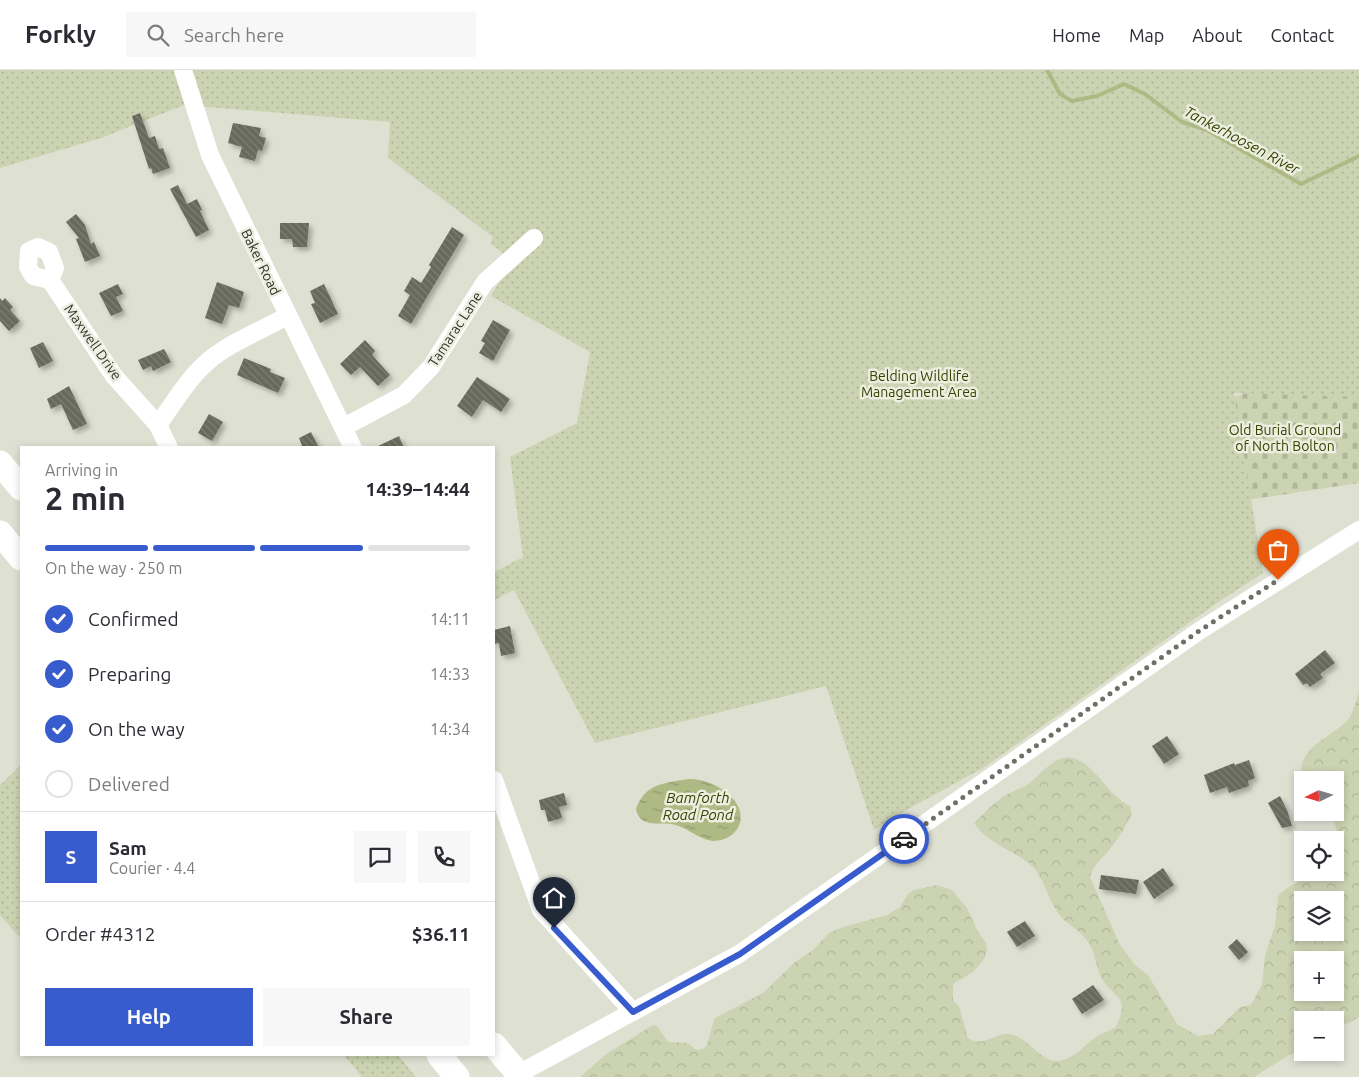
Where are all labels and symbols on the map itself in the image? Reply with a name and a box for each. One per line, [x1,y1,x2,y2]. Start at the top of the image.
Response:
water label: Tankerhoosen River [1182,102,1304,178]
street label: Baker Road [238,226,284,298]
street label: Tamarac Lane [425,289,485,369]
street label: Maxwell Drive [61,301,125,383]
park label: Belding Wildlife Management Area [861,368,977,400]
park label: Old Burial Ground of North Bolton [1229,422,1341,454]
pin [1257,529,1299,580]
north arrow [1294,771,1344,821]
water label: Bamforth Road Pond [663,789,734,823]
courier [879,814,929,864]
pin [533,877,575,928]

